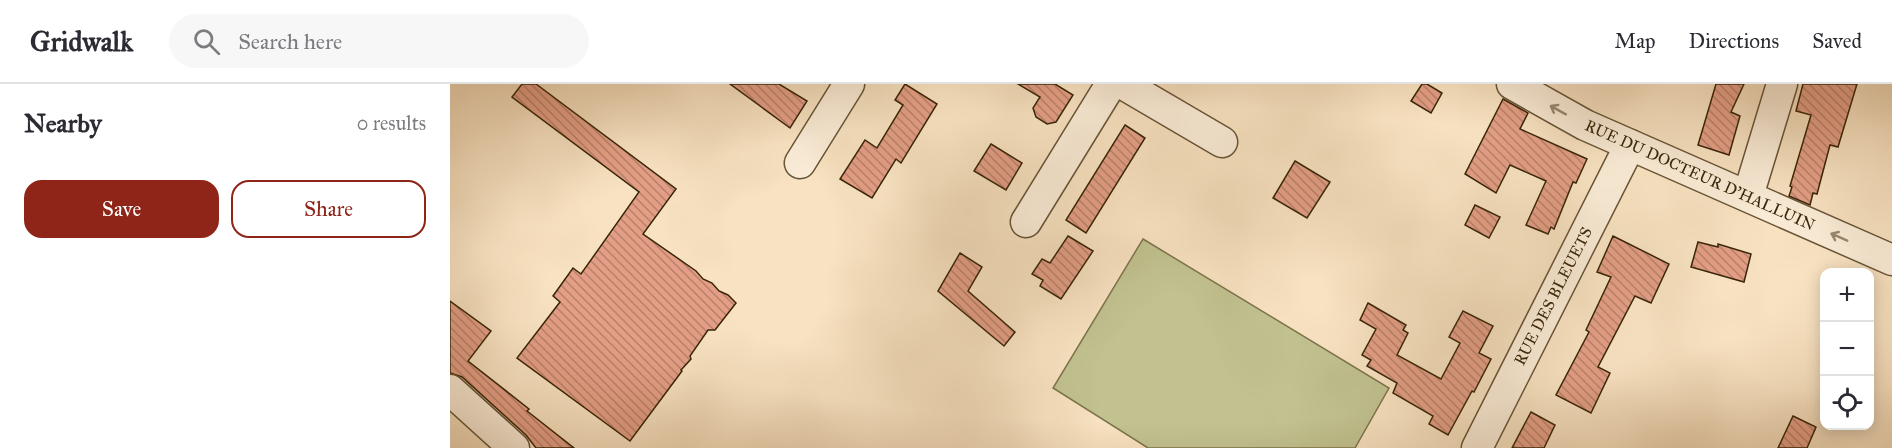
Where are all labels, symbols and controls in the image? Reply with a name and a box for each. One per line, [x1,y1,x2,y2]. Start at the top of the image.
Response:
search box [169,14,589,68]
text: Gridwalk [30,24,133,59]
icon: search [190,25,223,58]
text: Search here [238,28,342,55]
text: Map [1615,28,1656,54]
text: Directions [1689,28,1779,54]
text: Saved [1812,28,1862,54]
one-way arrow [1550,104,1567,116]
text: Nearby [24,107,102,139]
text: 0 results [357,111,426,135]
street label: RUE DU DOCTEUR D'HALLUIN [1582,116,1818,235]
button: Save [24,180,219,238]
button: Share [231,180,426,238]
street label: RUE DES BLEUETS [1510,224,1596,368]
one-way arrow [1830,230,1848,242]
map controls [1820,268,1874,430]
button: + [1820,268,1874,322]
button: − [1820,322,1874,376]
button: locate [1820,376,1874,430]

